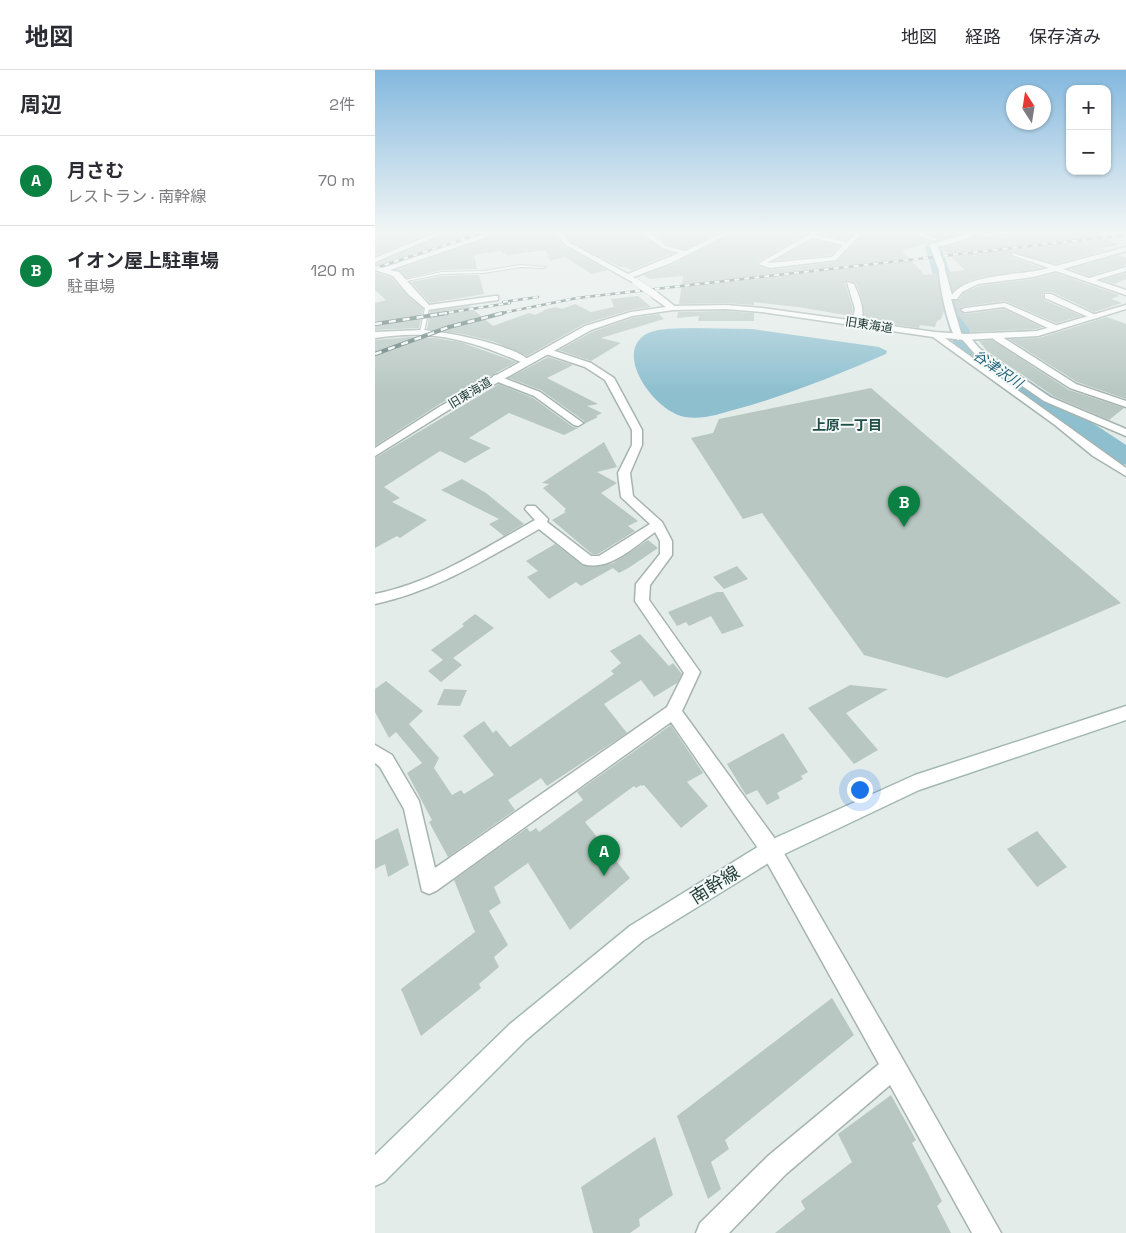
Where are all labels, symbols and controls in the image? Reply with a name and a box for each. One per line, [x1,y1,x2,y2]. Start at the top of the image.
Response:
text: 地図 [25,21,73,52]
text: 地図 [901,25,937,48]
text: 経路 [965,25,1001,48]
text: 保存済み [1029,25,1101,48]
north arrow [1006,85,1051,130]
map controls [1066,85,1111,175]
button: + [1066,85,1111,130]
text: 周辺 [20,91,62,118]
text: 2件 [329,94,355,115]
button: − [1066,130,1111,175]
text: 月さむ [67,158,124,183]
text: A [31,170,41,191]
text: 70 m [318,170,355,191]
text: レストラン · 南幹線 [67,186,206,207]
text: イオン屋上駐車場 [67,248,219,273]
text: B [31,260,41,281]
text: 120 m [311,260,355,281]
text: 駐車場 [67,276,115,297]
street label: 旧東海道 [844,313,894,337]
water label: 谷津沢川 [970,346,1028,393]
street label: 旧東海道 [445,374,495,412]
district label: 上原一丁目 [812,416,882,434]
pin: B [888,486,920,527]
your location [847,777,873,803]
pin: A [588,835,620,876]
street label: 南幹線 [686,861,744,909]

